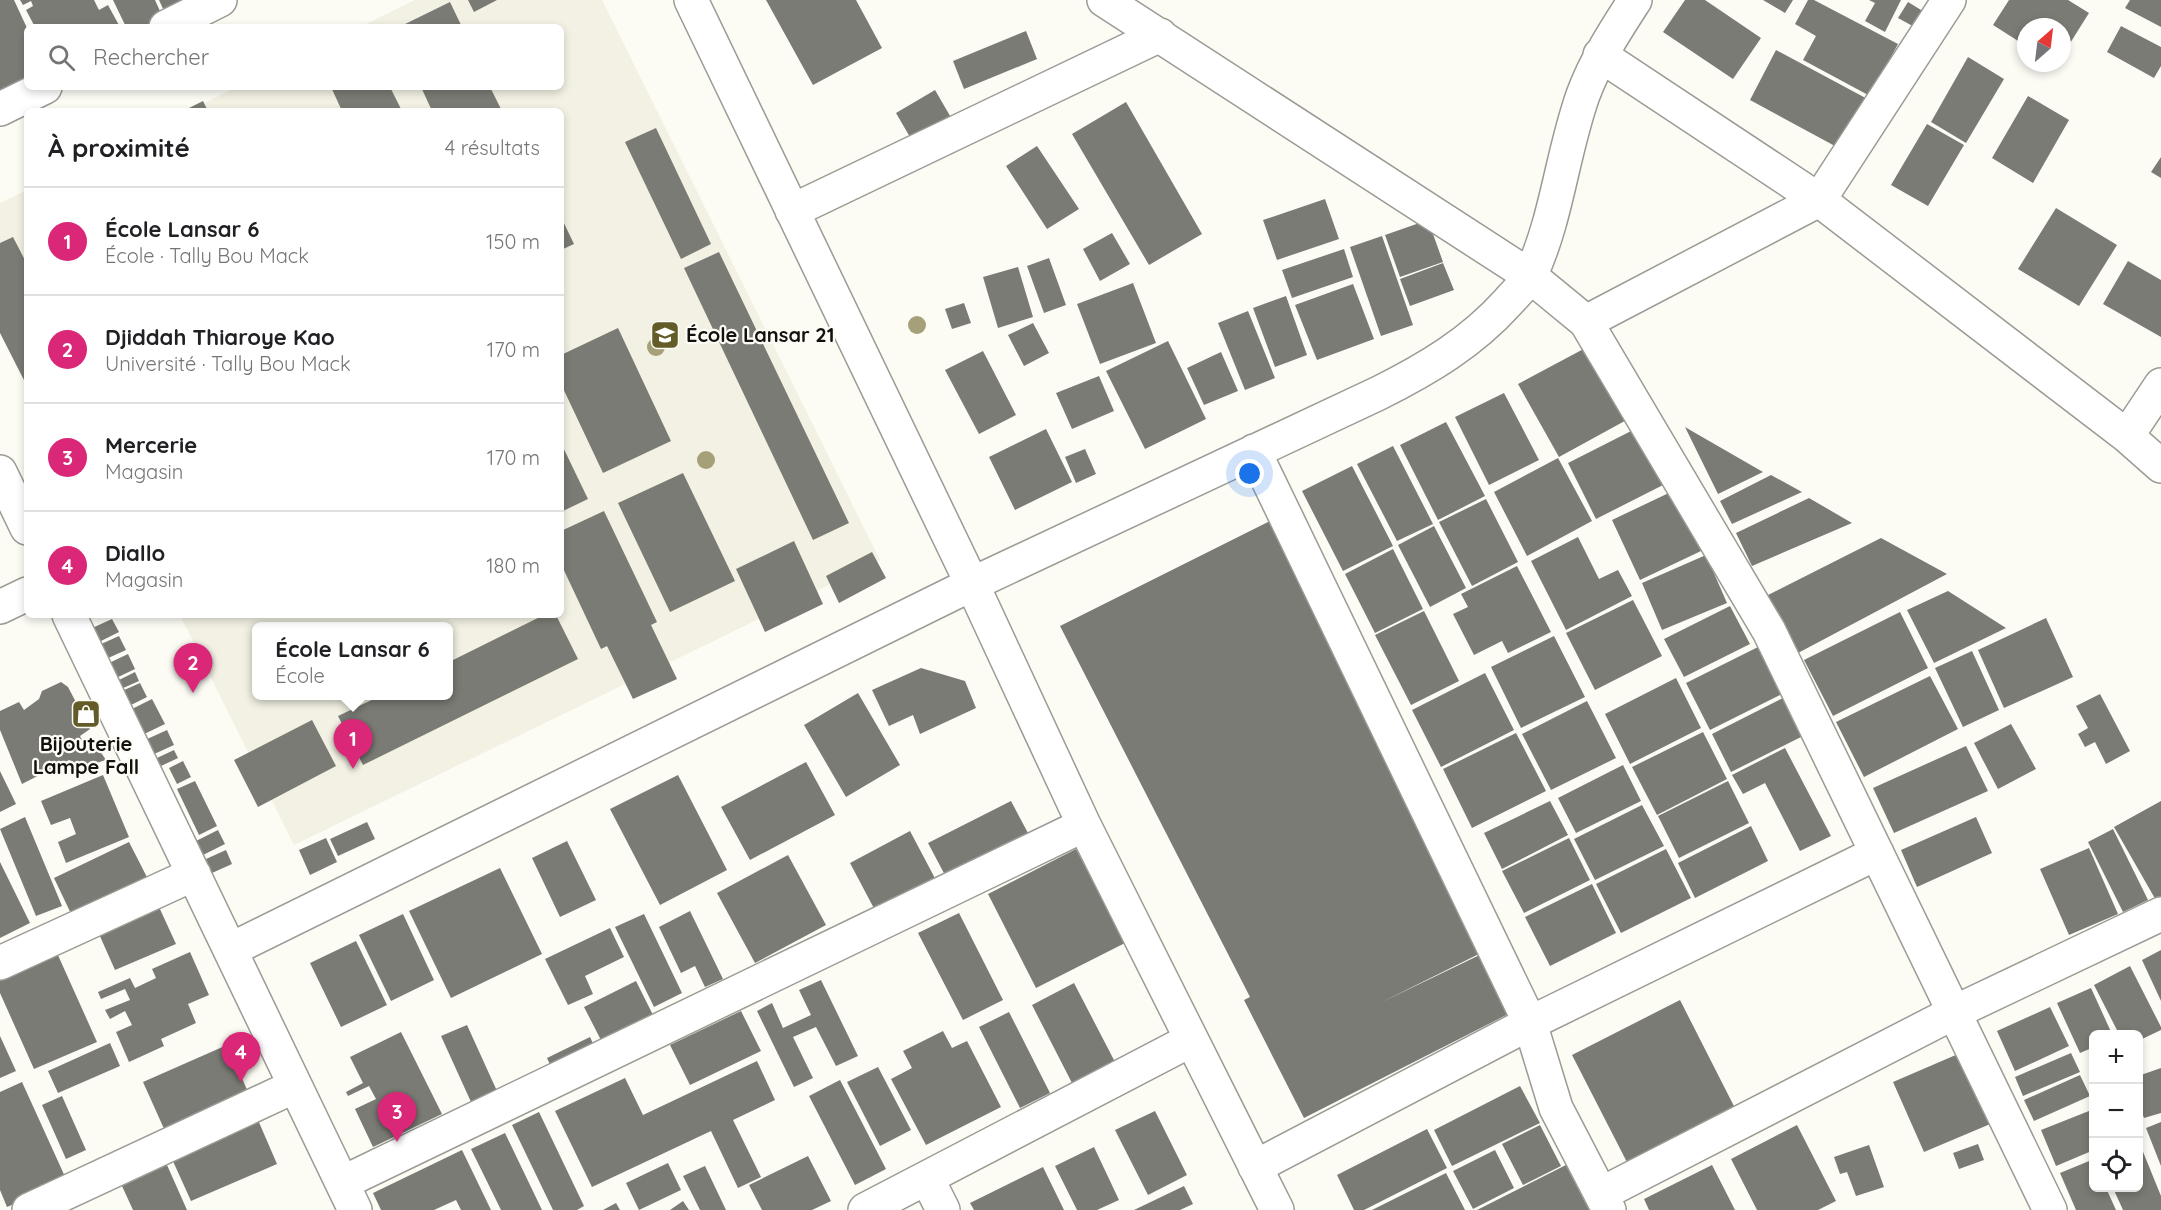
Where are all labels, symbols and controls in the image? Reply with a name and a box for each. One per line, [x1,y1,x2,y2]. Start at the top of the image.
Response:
north arrow [2017,18,2071,72]
search box [24,24,564,90]
icon: search [45,41,78,74]
text: Rechercher [93,43,209,71]
text: À proximité [48,131,190,164]
text: 4 résultats [445,135,540,160]
text: École Lansar 6 [105,215,259,243]
text: 1 [64,229,71,254]
text: 150 m [486,229,540,254]
text: École · Tally Bou Mack [105,243,309,268]
school or university icon: École Lansar 21 [649,319,681,351]
place label: École Lansar 21 [686,322,834,347]
text: Djiddah Thiaroye Kao [105,323,335,351]
text: 2 [62,337,73,362]
text: 170 m [487,337,540,362]
text: Université · Tally Bou Mack [105,351,351,376]
text: Mercerie [105,431,197,459]
text: 3 [62,445,73,470]
text: 170 m [487,445,540,470]
text: Magasin [105,459,183,484]
your location [1235,459,1264,488]
text: Diallo [105,539,165,567]
text: 4 [62,553,73,578]
text: 180 m [486,553,540,578]
text: Magasin [105,567,183,592]
popup [252,622,453,700]
text: École Lansar 6 [275,635,430,663]
pin: 2 [174,644,212,693]
text: École [275,663,325,688]
shop icon: Bijouterie Lampe Fall [70,698,102,730]
pin: 1 [334,720,372,769]
place label: Bijouterie Lampe Fall [33,731,139,779]
map controls [2089,1030,2143,1192]
button: + [2089,1030,2143,1084]
pin: 4 [222,1032,260,1082]
button: − [2089,1084,2143,1138]
pin: 3 [378,1092,416,1142]
button: locate [2089,1138,2143,1192]

